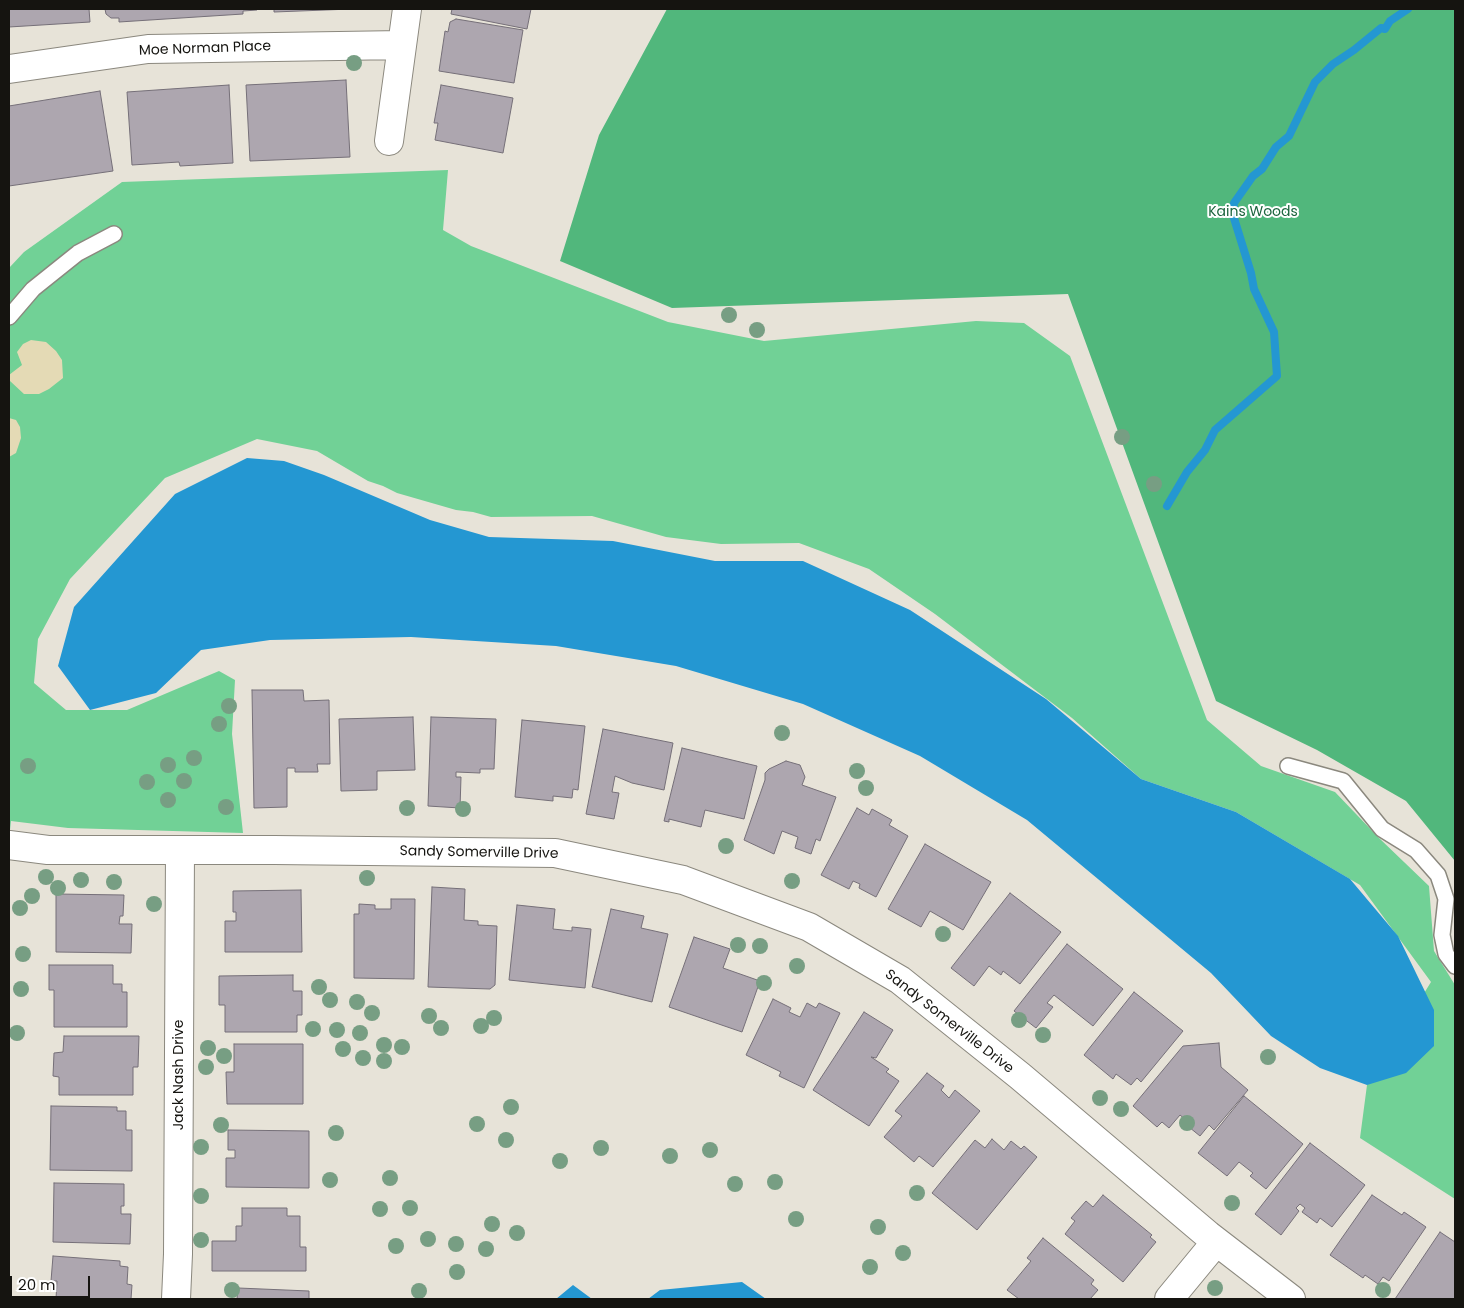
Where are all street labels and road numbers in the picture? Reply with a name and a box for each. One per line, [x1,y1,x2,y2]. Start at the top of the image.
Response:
street label: Moe Norman Place [139,38,271,60]
street label: Sandy Somerville Drive [399,843,559,863]
street label: Sandy Somerville Drive [881,966,1017,1078]
street label: Jack Nash Drive [171,1020,187,1130]

